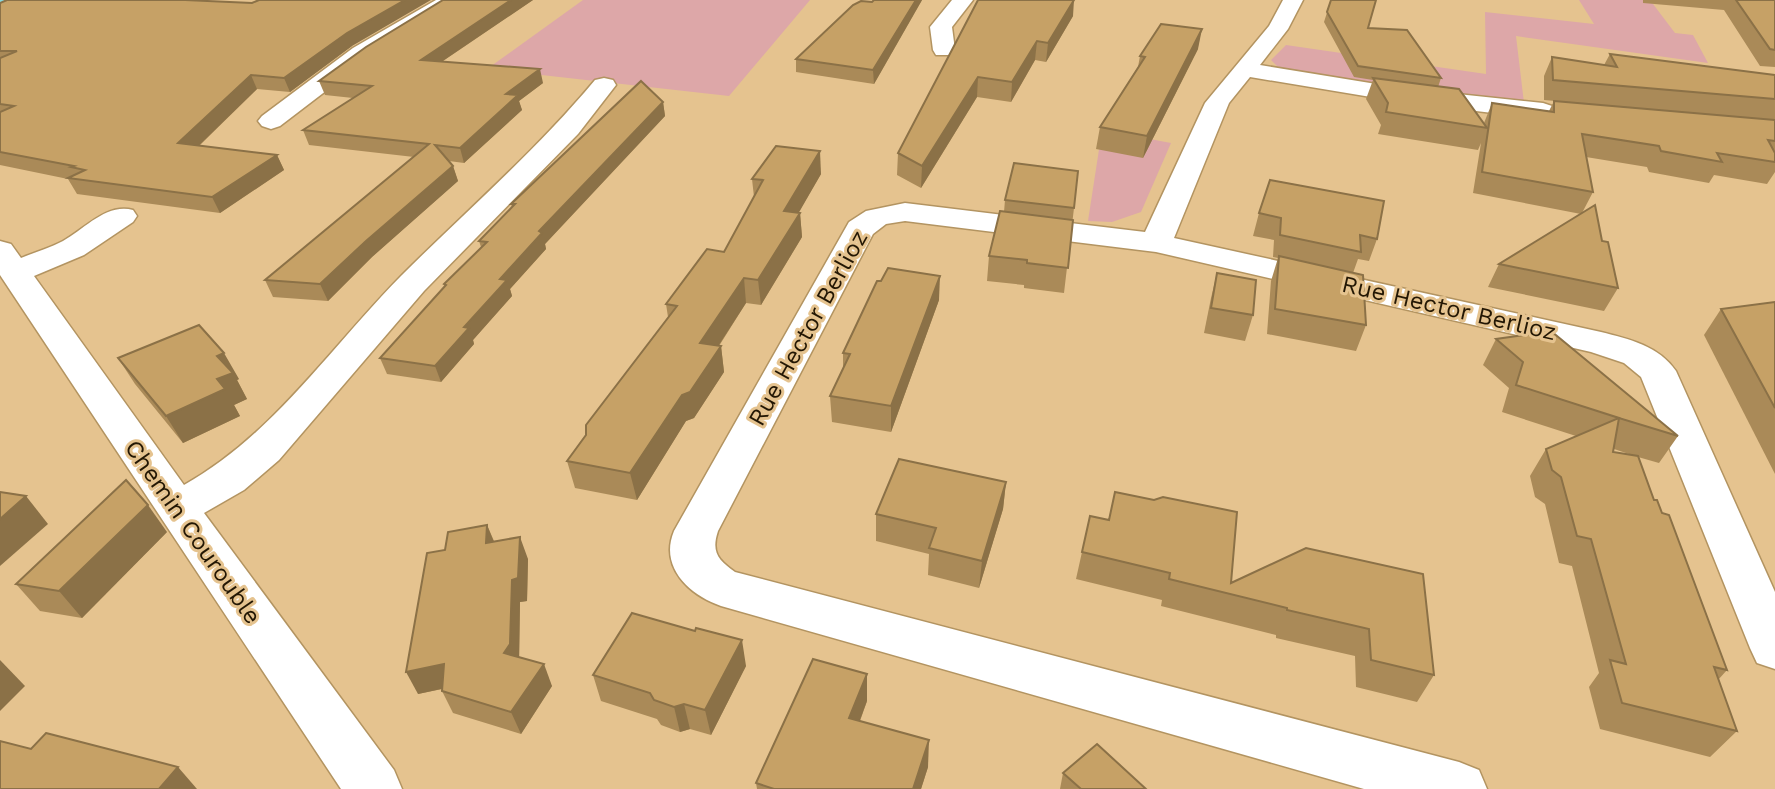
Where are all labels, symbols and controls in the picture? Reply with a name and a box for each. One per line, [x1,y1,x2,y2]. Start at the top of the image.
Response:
street label: Rue Hector Berlioz [743,225,873,431]
street label: Rue Hector Berlioz [1339,270,1559,346]
street label: Chemin Courouble [119,435,267,629]

